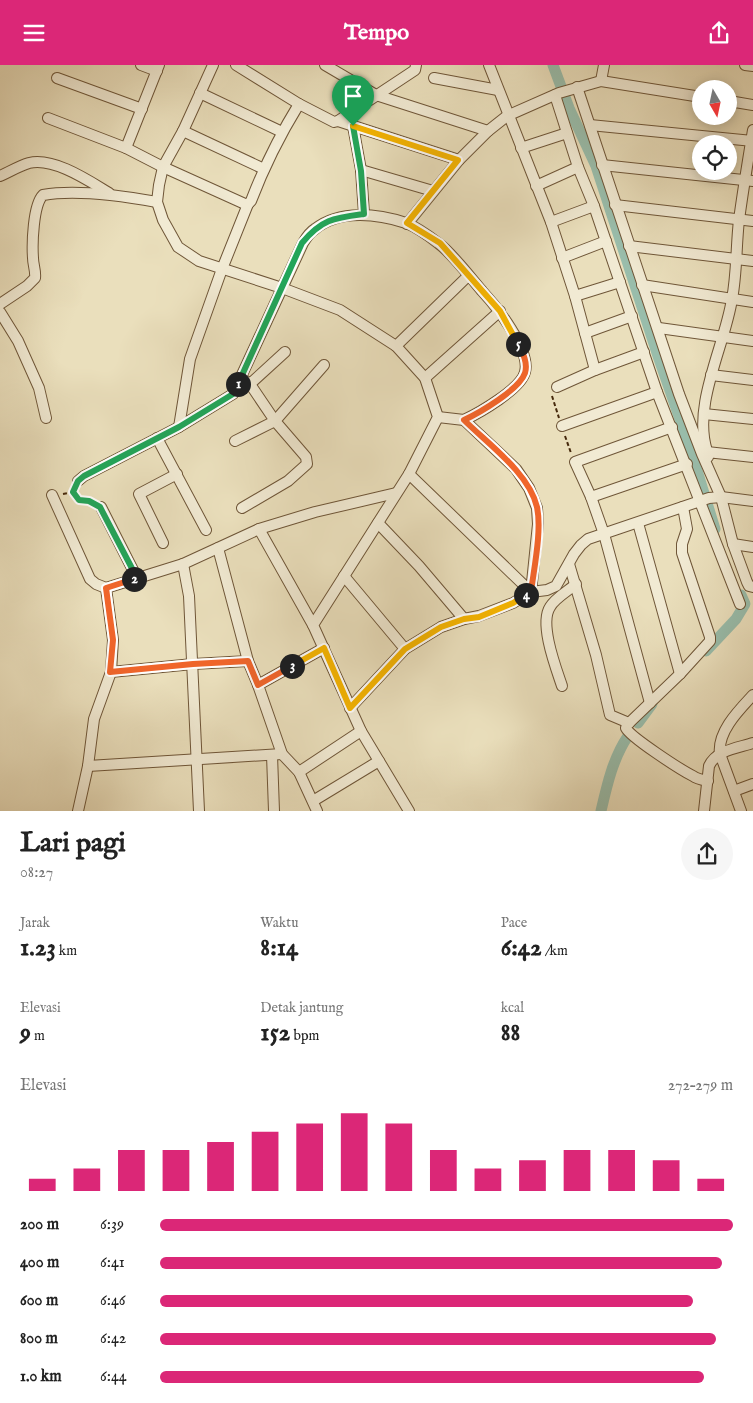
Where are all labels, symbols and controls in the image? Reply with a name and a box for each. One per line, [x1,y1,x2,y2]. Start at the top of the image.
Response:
icon: menu [20,19,48,47]
text: Tempo [344,19,409,47]
icon: share [705,19,733,47]
pin [332,75,374,126]
north arrow [692,80,738,125]
map controls [692,80,737,180]
icon: arrive [339,82,367,110]
button: locate [692,135,737,180]
pin: 5 [506,331,530,357]
text: 5 [516,335,521,353]
pin: 1 [226,371,250,397]
text: 1 [236,375,241,393]
pin: 2 [122,567,146,591]
text: 2 [131,570,138,588]
pin: 4 [514,583,538,607]
text: 4 [523,586,530,604]
pin: 3 [280,653,304,679]
text: 3 [290,657,295,675]
text: Lari pagi [20,826,126,861]
button: share [681,828,733,880]
text: 08:27 [20,863,53,883]
text: Jarak [20,914,50,932]
text: Waktu [260,914,298,932]
text: Pace [501,914,527,932]
text: 1.23 [20,932,56,964]
text: 8:14 [260,932,298,964]
text: 6:42 [501,932,542,964]
text: km [56,942,77,960]
text: /km [542,942,568,960]
text: Elevasi [20,999,61,1017]
text: Detak jantung [260,999,343,1017]
text: kcal [501,999,524,1017]
text: 9 [20,1017,31,1049]
text: 152 [260,1017,290,1049]
text: 88 [501,1017,520,1049]
text: m [31,1027,45,1045]
text: bpm [290,1027,319,1045]
text: Elevasi [20,1076,67,1096]
text: 272–279 m [668,1076,733,1096]
text: 200 m [20,1215,59,1235]
text: 6:39 [100,1215,124,1235]
text: 400 m [20,1253,59,1273]
text: 6:41 [100,1253,125,1273]
text: 600 m [20,1291,58,1311]
text: 6:46 [100,1291,126,1311]
text: 800 m [20,1329,58,1349]
text: 6:42 [100,1329,126,1349]
text: 1.0 km [20,1367,62,1387]
text: 6:44 [100,1367,127,1387]

